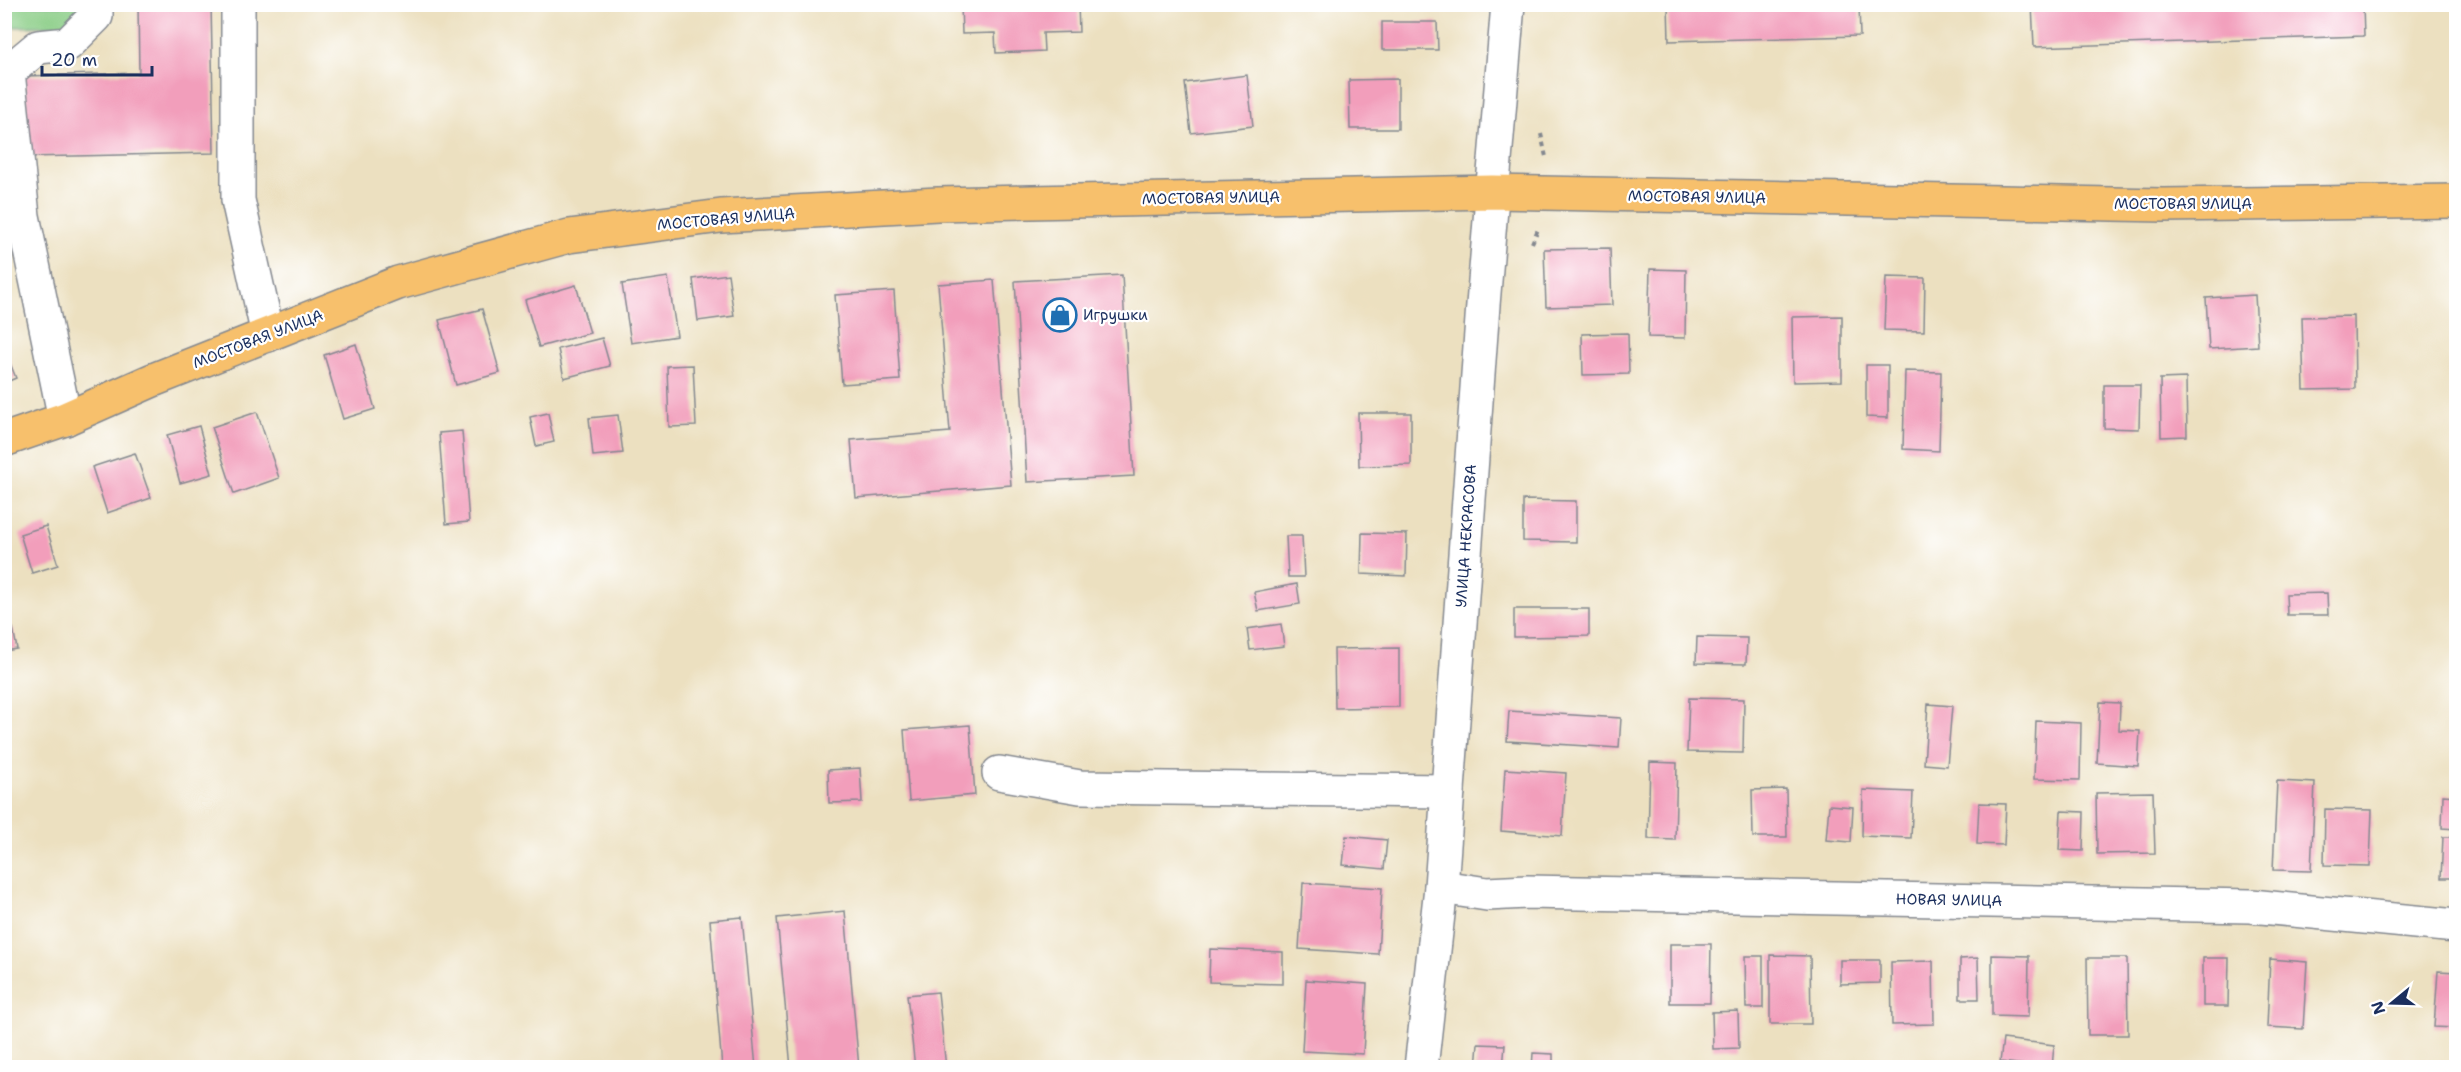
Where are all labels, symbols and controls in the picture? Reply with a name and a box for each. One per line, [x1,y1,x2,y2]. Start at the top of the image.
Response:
scale bar [42,39,152,77]
text: 20 m [51,48,97,72]
street label: МОСТОВАЯ УЛИЦА [1628,186,1766,208]
street label: МОСТОВАЯ УЛИЦА [1142,187,1280,209]
street label: МОСТОВАЯ УЛИЦА [2114,194,2252,214]
street label: МОСТОВАЯ УЛИЦА [656,203,796,235]
shop icon: Игрушки [1042,297,1078,333]
street label: МОСТОВАЯ УЛИЦА [190,305,326,373]
place label: Игрушки [1083,305,1148,325]
street label: УЛИЦА НЕКРАСОВА [1451,464,1481,608]
street label: НОВАЯ УЛИЦА [1895,889,2003,911]
north arrow [2362,973,2422,1033]
text: N [2366,998,2390,1017]

